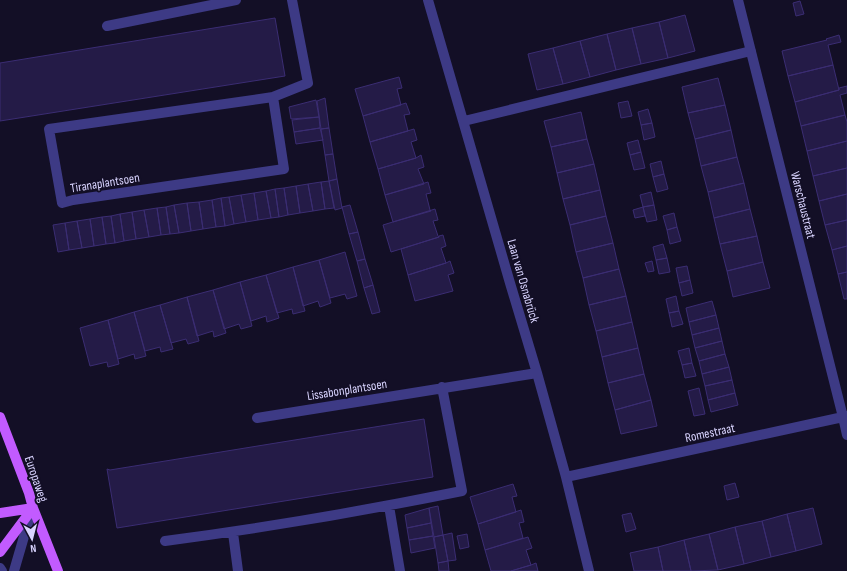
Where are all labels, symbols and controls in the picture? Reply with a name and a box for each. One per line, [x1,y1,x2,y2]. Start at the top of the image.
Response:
street label: Tiranaplantsoen [69,170,141,196]
street label: Warschaustraat [787,170,819,240]
street label: Laan van Osnabrück [503,237,543,325]
street label: Lissabonplantsoen [306,376,388,404]
street label: Romestraat [683,420,737,446]
street label: Europaweg [21,454,51,504]
north arrow [12,519,52,559]
text: N [29,542,37,555]

